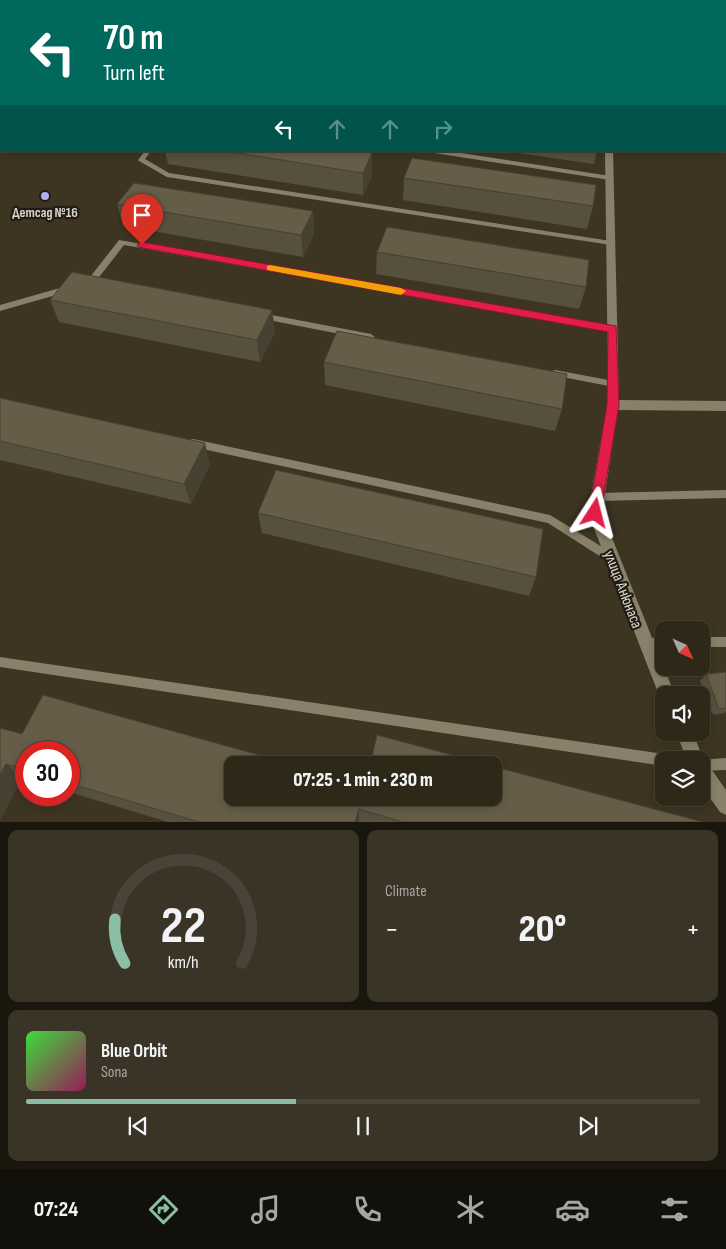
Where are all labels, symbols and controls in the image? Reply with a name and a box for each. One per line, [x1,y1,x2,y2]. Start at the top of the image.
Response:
text: 70 m [103,17,163,60]
icon: left [20,20,85,85]
text: Turn left [103,60,165,87]
icon: left [270,115,298,143]
icon: ahead [323,115,351,143]
icon: ahead [376,115,404,143]
icon: right [429,115,457,143]
marker: Детсад №16 [39,190,51,202]
pin [121,194,163,245]
icon: arrive [128,201,156,229]
place label: Детсад №16 [12,204,78,221]
position arrow [568,486,620,538]
street label: улица Анюнаса [599,548,646,631]
north arrow [655,621,710,676]
map controls [655,621,710,806]
button: sound [655,686,710,741]
speed limit sign: 30 [15,741,80,806]
button: layers [655,751,710,806]
text: 07:25 · 1 min · 230 m [293,769,433,792]
text: Climate [385,882,427,901]
text: 22 [161,895,206,958]
text: 20° [519,907,566,952]
text: − [385,913,399,946]
text: + [686,913,700,946]
text: km/h [168,952,199,973]
text: Blue Orbit [101,1040,167,1063]
text: Sona [101,1063,128,1082]
icon: previous [124,1112,152,1140]
icon: pause [349,1112,377,1140]
icon: next [574,1112,602,1140]
icon: directions [146,1192,181,1227]
icon: music [248,1192,283,1227]
icon: phone [350,1192,385,1227]
icon: climate [453,1192,488,1227]
icon: car [555,1192,590,1227]
icon: filters [657,1192,692,1227]
text: 07:24 [34,1196,78,1223]

